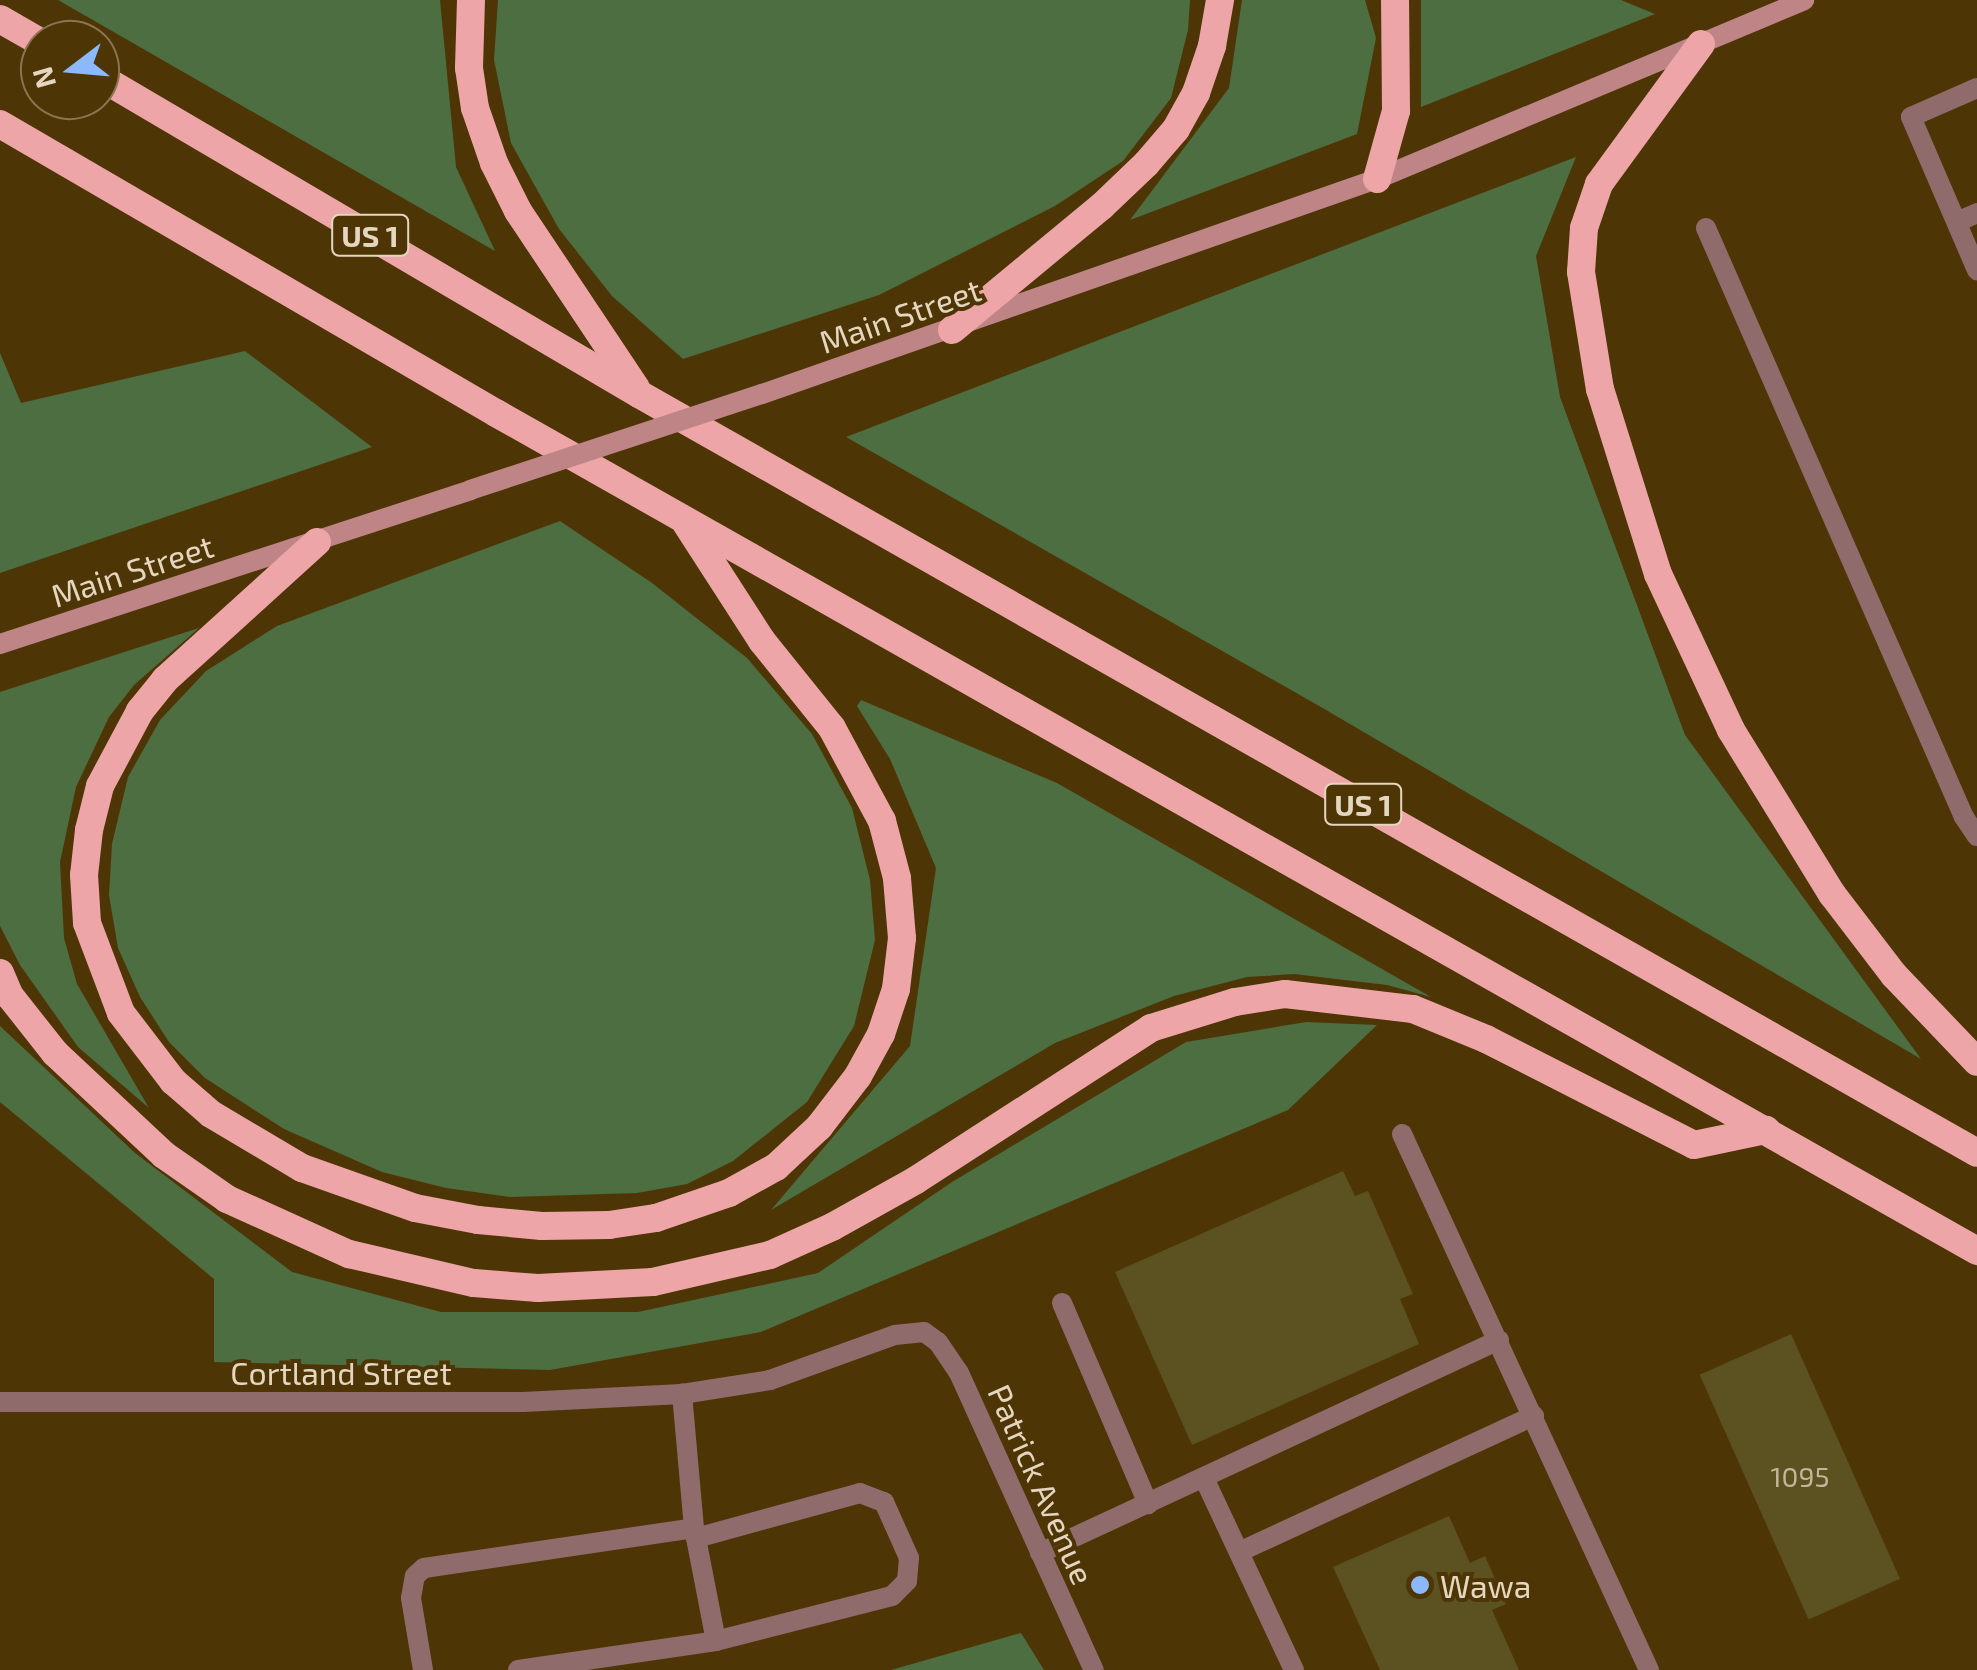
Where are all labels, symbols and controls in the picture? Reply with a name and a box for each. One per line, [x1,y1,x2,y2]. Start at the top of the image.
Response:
north arrow [20,20,120,120]
text: N [24,63,62,92]
road number: US 1 [330,210,410,260]
street label: Main Street [814,269,986,361]
street label: Main Street [46,526,218,614]
road number: US 1 [1323,779,1403,829]
street label: Cortland Street [230,1353,452,1391]
street label: Patrick Avenue [981,1378,1103,1590]
house number: 1095 [1770,1459,1830,1493]
place label: Wawa [1440,1566,1531,1604]
marker: Wawa [1409,1574,1431,1596]

